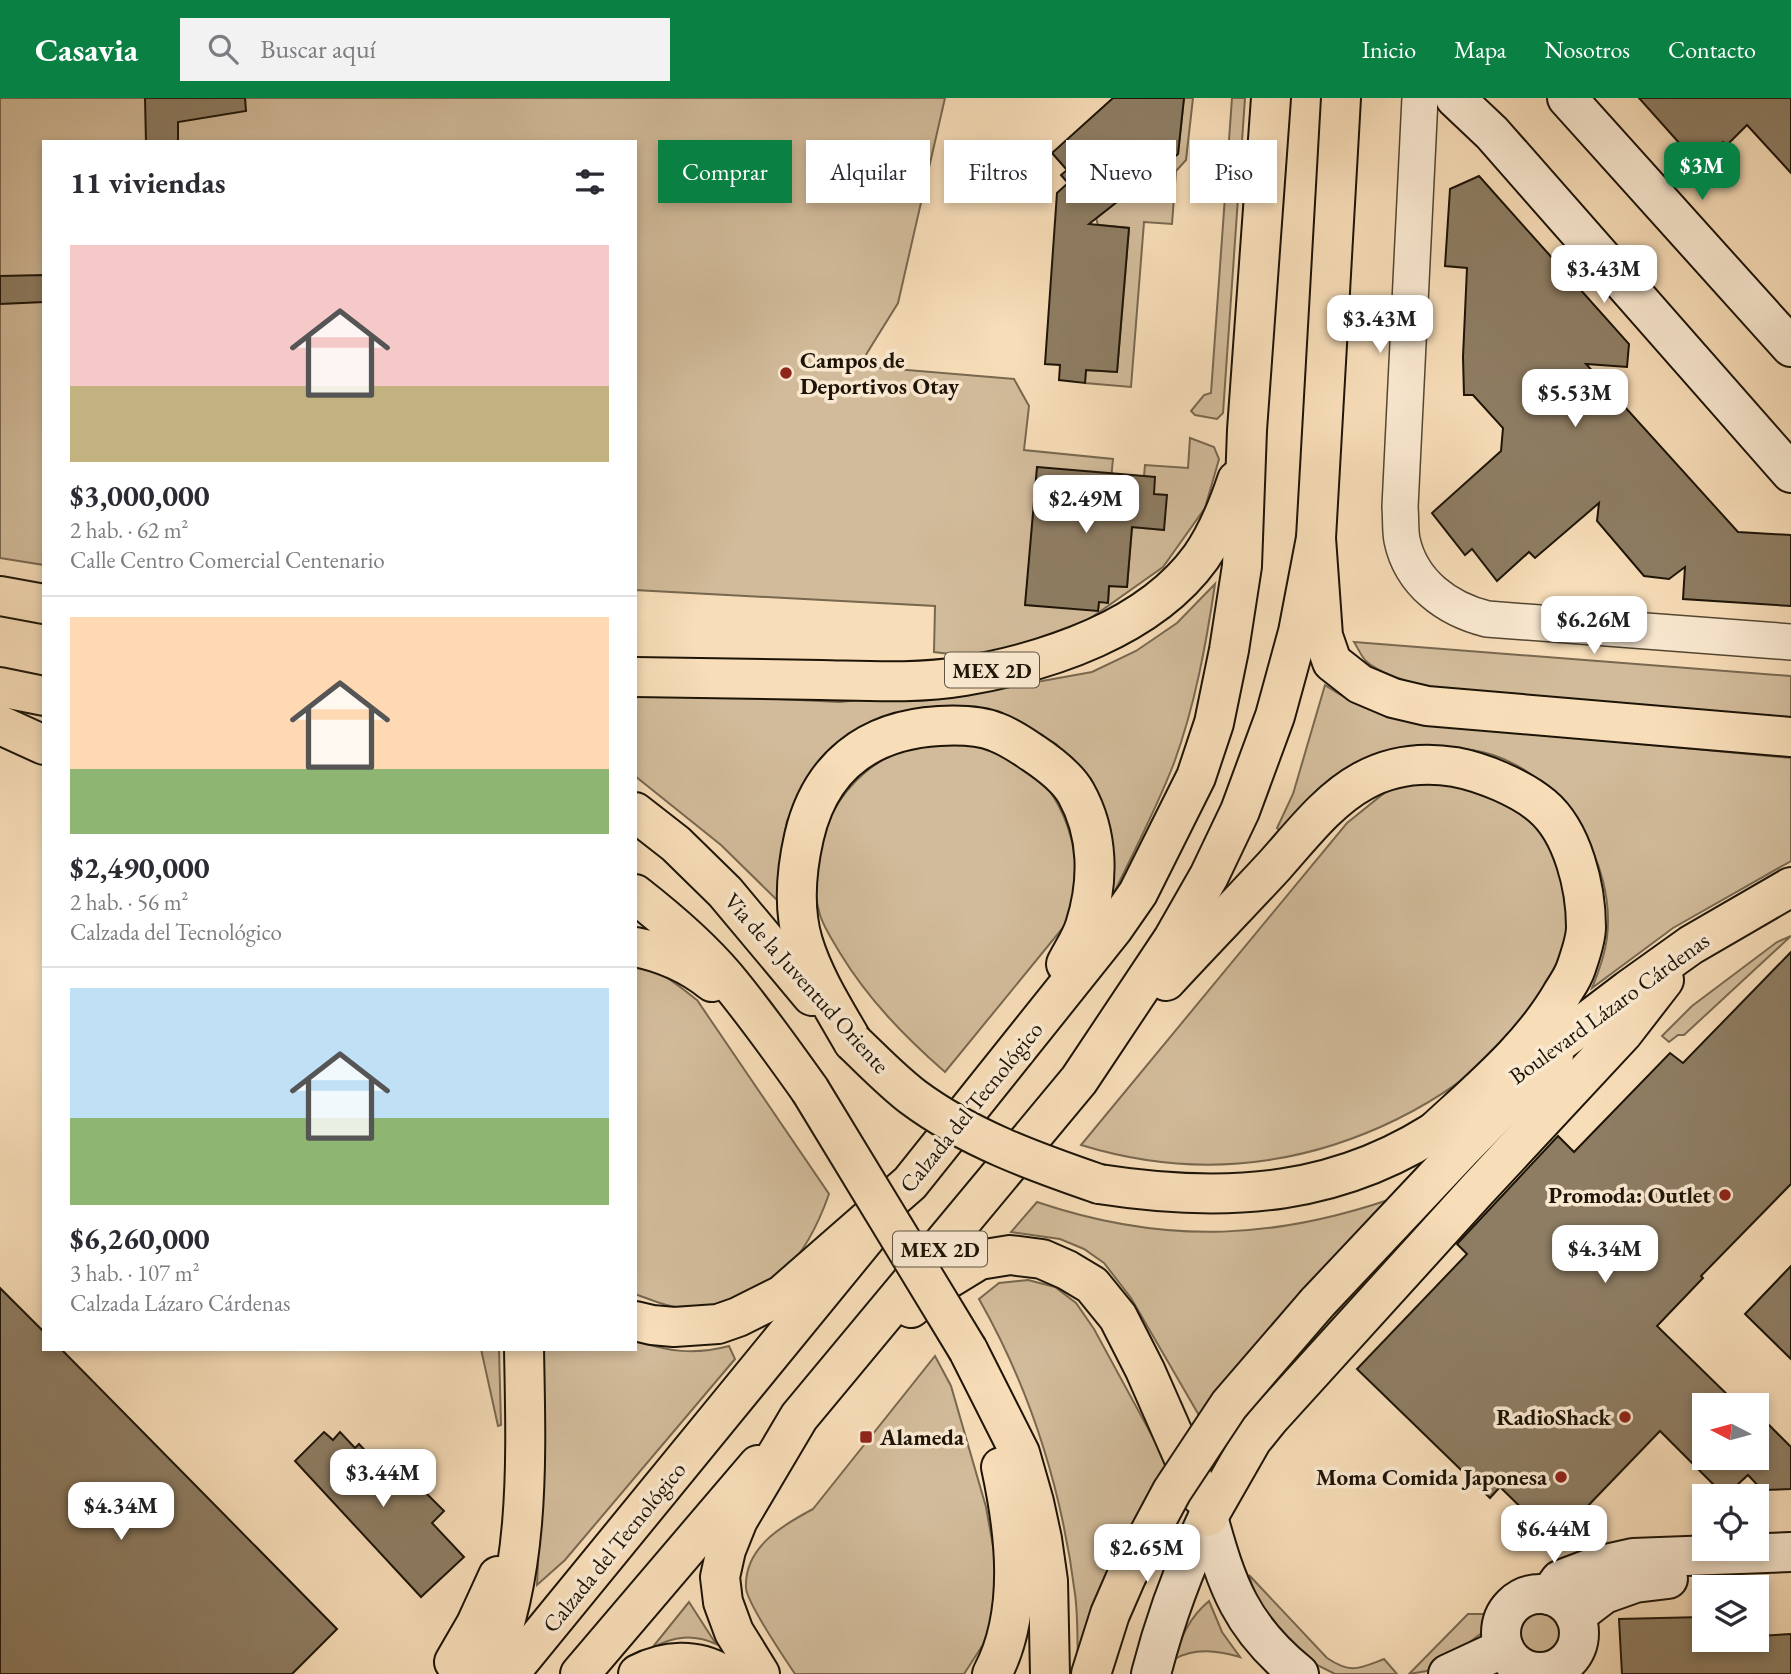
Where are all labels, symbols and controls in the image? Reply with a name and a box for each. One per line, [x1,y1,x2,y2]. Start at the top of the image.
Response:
search box [180,18,670,81]
text: Casavia [35,28,138,71]
icon: search [204,30,242,68]
text: Buscar aquí [260,32,376,66]
text: Inicio [1362,34,1416,65]
text: Mapa [1454,34,1506,65]
text: Nosotros [1544,34,1630,65]
text: Contacto [1668,34,1756,65]
chip: Comprar [658,140,792,203]
chip: Alquilar [806,140,930,203]
chip: Filtros [944,140,1052,203]
chip: Nuevo [1066,140,1176,203]
chip: Piso [1190,140,1277,203]
pin: $3M [1668,142,1736,202]
text: $3M [1680,150,1724,180]
text: 11 viviendas [70,163,226,202]
icon: filters [571,163,609,201]
pin: $3.43M [1547,246,1661,305]
text: $3.43M [1567,253,1641,283]
icon: home [277,290,403,416]
pin: $3.43M [1323,296,1437,355]
text: $3.43M [1343,303,1417,333]
place label: Campos de Deportivos Otay [800,345,960,401]
marker: Campos de Deportivos Otay [778,365,794,381]
pin: $5.53M [1518,370,1632,429]
text: $5.53M [1538,377,1612,407]
text: $3,000,000 [70,476,210,515]
pin: $2.49M [1029,476,1143,535]
text: $2.49M [1049,483,1123,513]
text: 2 hab. · 62 m² [70,515,189,545]
text: Calle Centro Comercial Centenario [70,545,385,575]
pin: $6.26M [1537,596,1651,656]
text: $6.26M [1557,604,1631,634]
road number: MEX 2D [945,652,1039,688]
icon: home [277,662,403,788]
text: $2,490,000 [70,848,210,887]
street label: Via de la Juventud Oriente [718,886,896,1080]
text: 2 hab. · 56 m² [70,887,189,917]
text: Calzada del Tecnológico [70,917,282,947]
street label: Boulevard Lázaro Cárdenas [1503,925,1715,1091]
street label: Calzada del Tecnológico [893,1015,1049,1199]
icon: home [277,1033,403,1159]
place label: Promoda: Outlet [1548,1180,1711,1210]
marker: Promoda: Outlet [1717,1187,1733,1203]
text: $6,260,000 [70,1219,210,1258]
pin: $4.34M [1548,1226,1662,1285]
road number: MEX 2D [893,1232,987,1266]
text: $4.34M [1568,1233,1642,1263]
text: 3 hab. · 107 m² [70,1258,200,1288]
text: Calzada Lázaro Cárdenas [70,1288,291,1318]
north arrow [1692,1393,1769,1470]
map controls [1692,1393,1769,1652]
place label: RadioShack [1496,1402,1611,1432]
marker: RadioShack [1617,1409,1633,1425]
place label: Alameda [879,1422,965,1452]
marker: Alameda [858,1429,874,1445]
pin: $3.44M [326,1450,440,1509]
street label: Calzada del Tecnológico [536,1455,692,1639]
text: $3.44M [346,1457,420,1487]
place label: Moma Comida Japonesa [1316,1462,1548,1492]
marker: Moma Comida Japonesa [1553,1469,1569,1485]
pin: $4.34M [64,1482,178,1542]
button: locate [1692,1484,1769,1561]
text: $4.34M [84,1490,158,1520]
pin: $6.44M [1497,1506,1611,1565]
text: $6.44M [1517,1513,1591,1543]
pin: $2.65M [1090,1524,1204,1584]
text: $2.65M [1110,1532,1184,1562]
button: layers [1692,1575,1769,1652]

